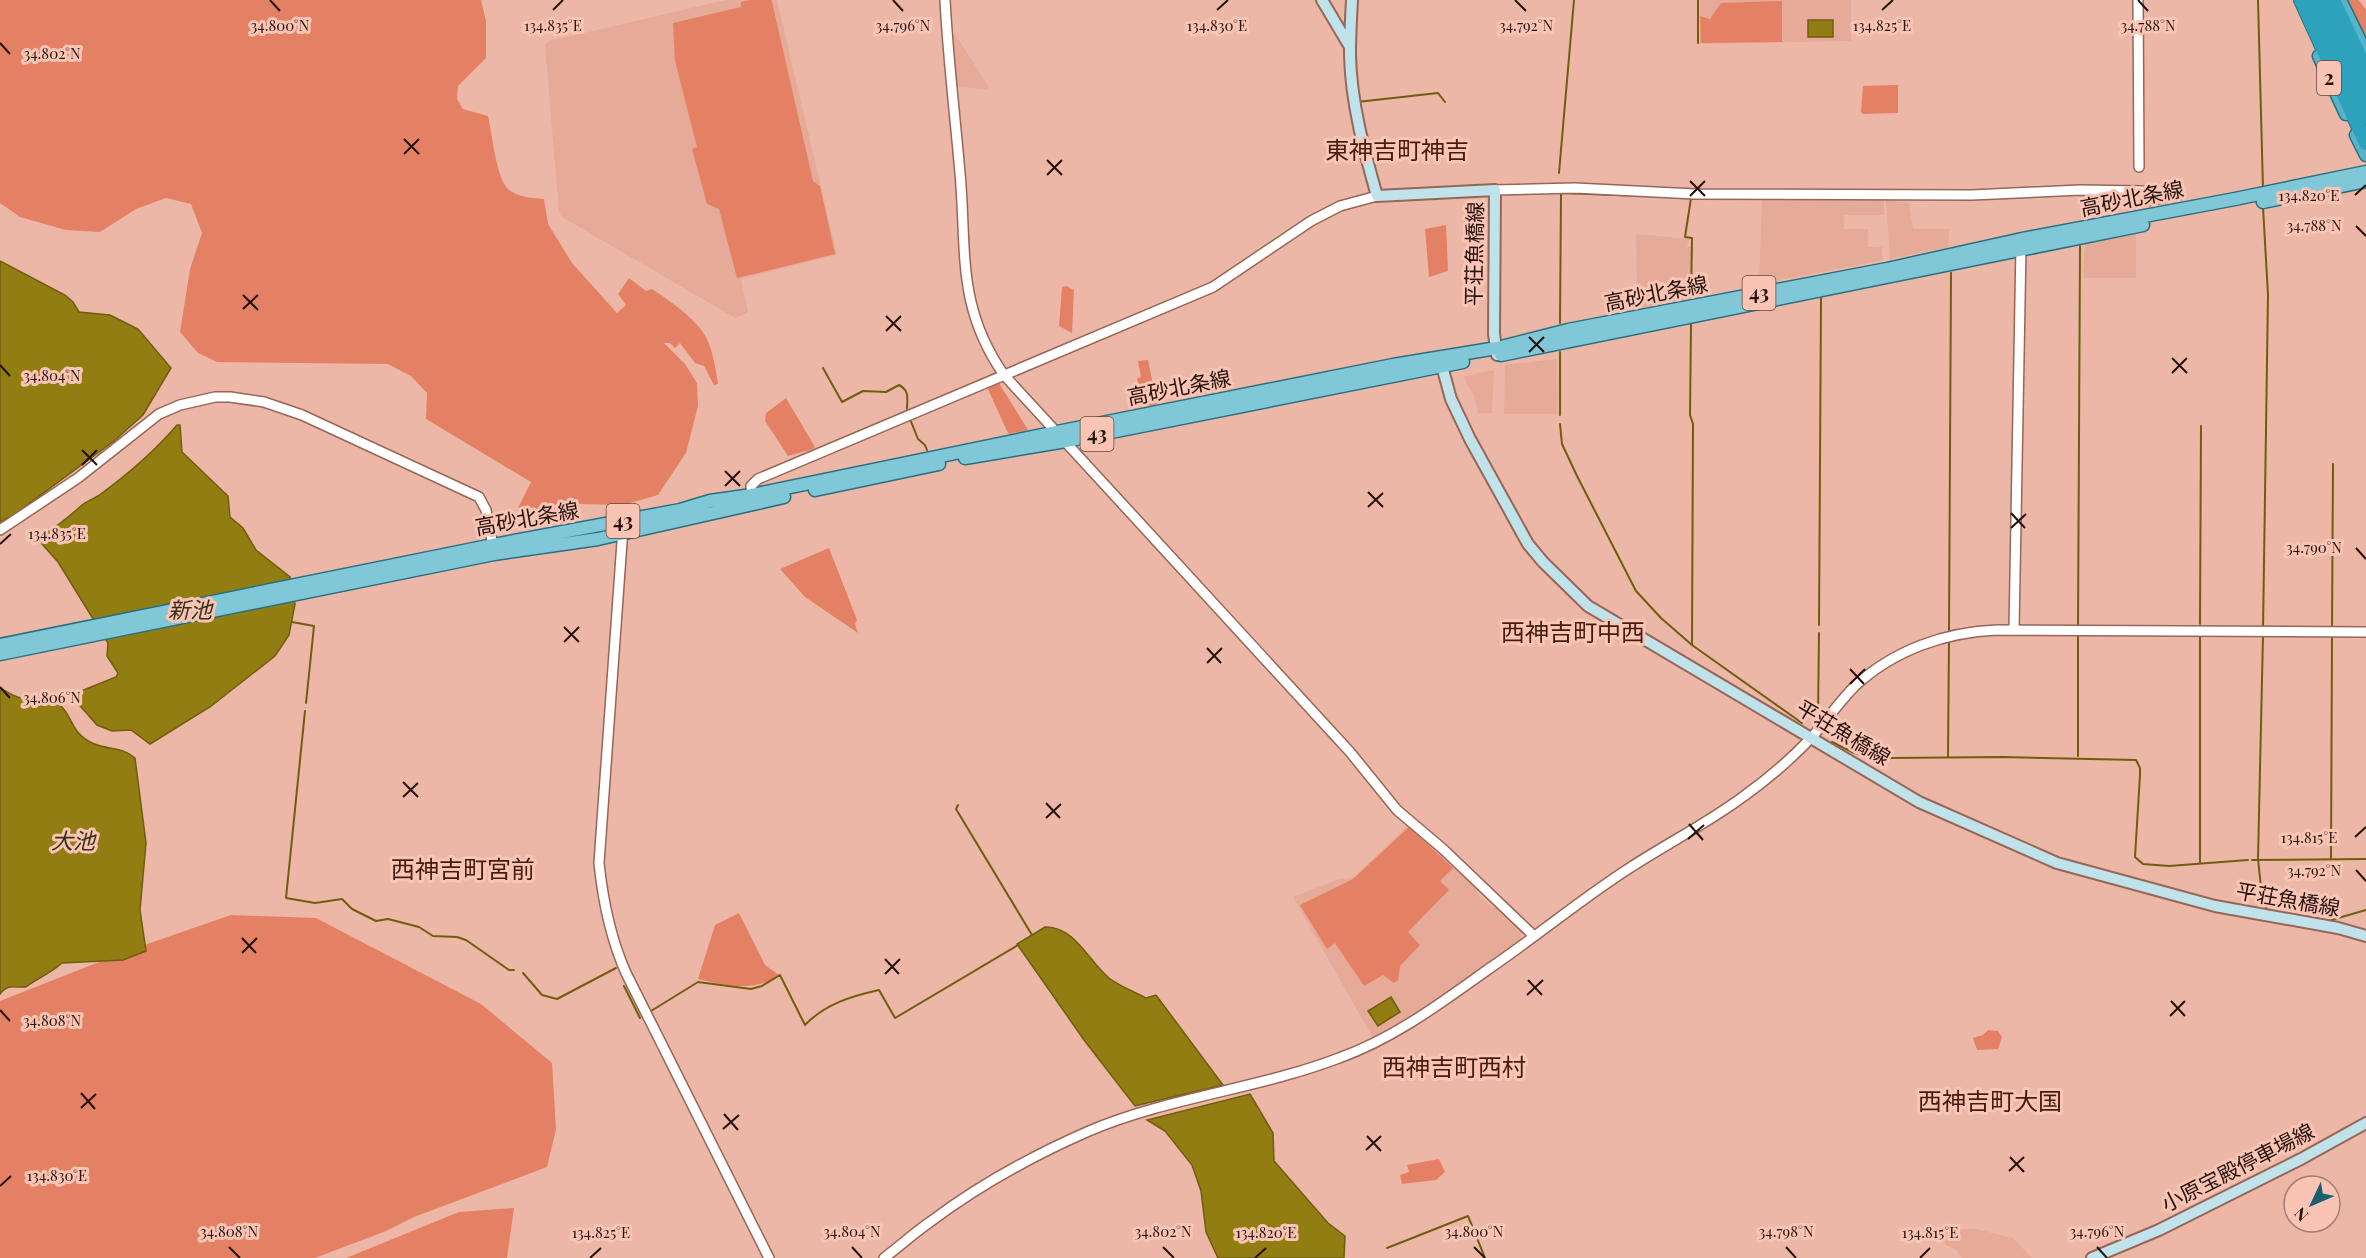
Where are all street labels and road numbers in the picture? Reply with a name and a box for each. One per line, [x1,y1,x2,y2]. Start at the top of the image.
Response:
road number: 2 [2317,61,2341,95]
street label: 高砂北条線 [2077,173,2186,221]
street label: 平荘魚橋線 [1458,201,1488,307]
street label: 高砂北条線 [1601,268,1710,316]
road number: 43 [1742,276,1776,310]
street label: 高砂北条線 [1124,362,1233,410]
road number: 43 [1080,417,1114,451]
street label: 高砂北条線 [473,494,581,540]
road number: 43 [606,504,640,538]
street label: 平荘魚橋線 [1792,692,1896,770]
street label: 平荘魚橋線 [2234,875,2342,921]
street label: 小原宝殿停車場線 [2156,1116,2318,1217]

